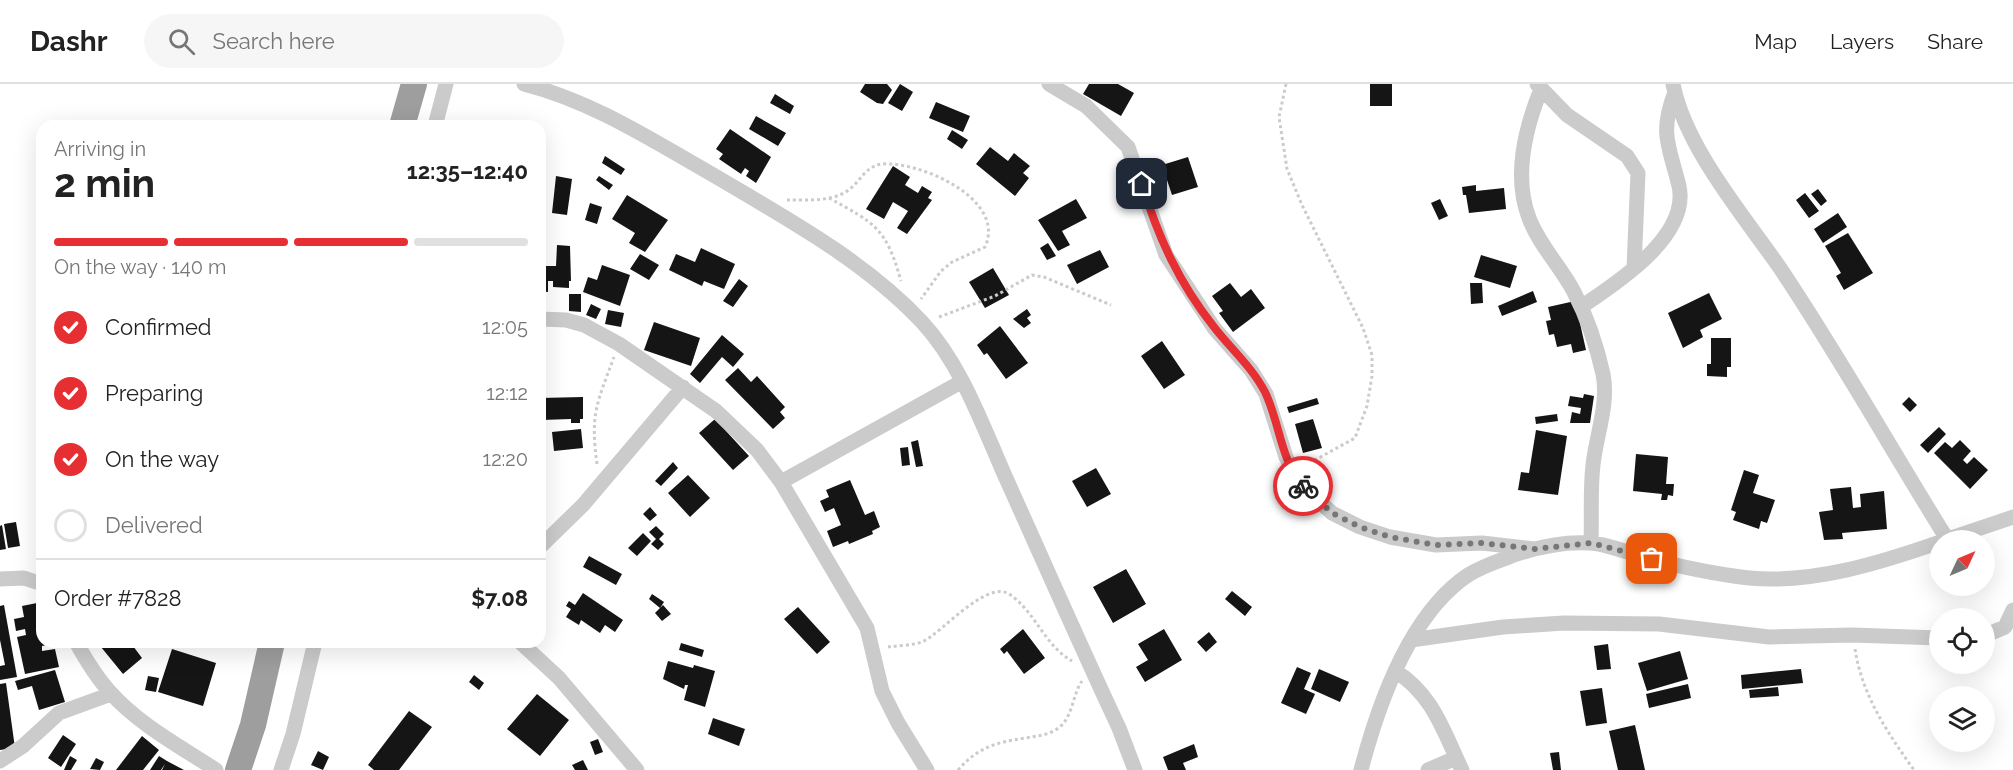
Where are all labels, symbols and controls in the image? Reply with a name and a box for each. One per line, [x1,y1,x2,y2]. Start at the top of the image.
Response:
search box [144,14,564,68]
text: Dashr [30,25,108,58]
icon: search [165,25,198,58]
text: Search here [213,28,335,54]
text: Map [1754,29,1797,54]
text: Layers [1830,29,1894,54]
text: Share [1927,29,1983,54]
text: Arriving in [54,137,146,161]
text: 12:35–12:40 [407,158,528,184]
pin [1116,158,1167,209]
text: 2 min [54,160,155,206]
icon: home [1125,167,1158,200]
text: On the way · 140 m [54,255,226,279]
icon: check [54,311,87,344]
text: Confirmed [105,314,212,340]
text: 12:05 [482,315,528,339]
icon: check [54,377,87,410]
text: Preparing [105,380,203,406]
text: 12:12 [486,381,528,405]
icon: check [54,443,87,476]
text: On the way [105,446,219,472]
text: 12:20 [483,447,528,471]
courier [1273,456,1333,516]
icon: bike [1287,470,1320,503]
text: Delivered [105,512,203,538]
north arrow [1929,530,1995,596]
map controls [1929,530,1995,752]
pin [1626,533,1677,584]
icon: bag [1635,542,1668,575]
text: Order #7828 [54,585,182,611]
text: $7.08 [471,585,528,611]
button: locate [1929,608,1995,674]
button: layers [1929,686,1995,752]

